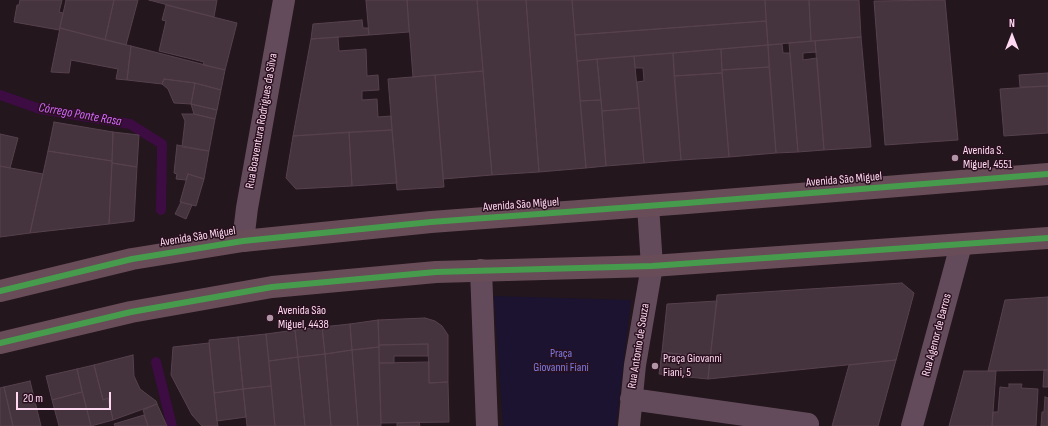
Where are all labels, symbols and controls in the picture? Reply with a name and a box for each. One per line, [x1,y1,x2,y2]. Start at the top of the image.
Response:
north arrow [992,16,1032,56]
text: N [1009,17,1015,30]
street label: Rua Boaventura Rodrigues da Silva [243,52,281,190]
water label: Córrego Ponte Rasa [37,100,123,130]
place label: Avenida S. Miguel, 4551 [963,144,1012,172]
marker: Avenida S. Miguel, 4551 [950,153,960,163]
street label: Avenida São Miguel [805,170,883,190]
street label: Avenida São Miguel [483,195,559,215]
street label: Avenida São Miguel [159,224,237,250]
street label: Rua Agenor de Barros [919,292,955,378]
street label: Rua Antonio de Souza [625,302,653,390]
place label: Avenida São Miguel, 4438 [278,304,329,332]
marker: Avenida São Miguel, 4438 [265,313,275,323]
park label: Praça Giovanni Fiani [533,347,589,375]
place label: Praça Giovanni Fiani, 5 [663,352,722,380]
marker: Praça Giovanni Fiani, 5 [650,361,660,371]
scale bar [18,384,113,410]
text: 20 m [23,391,43,406]

